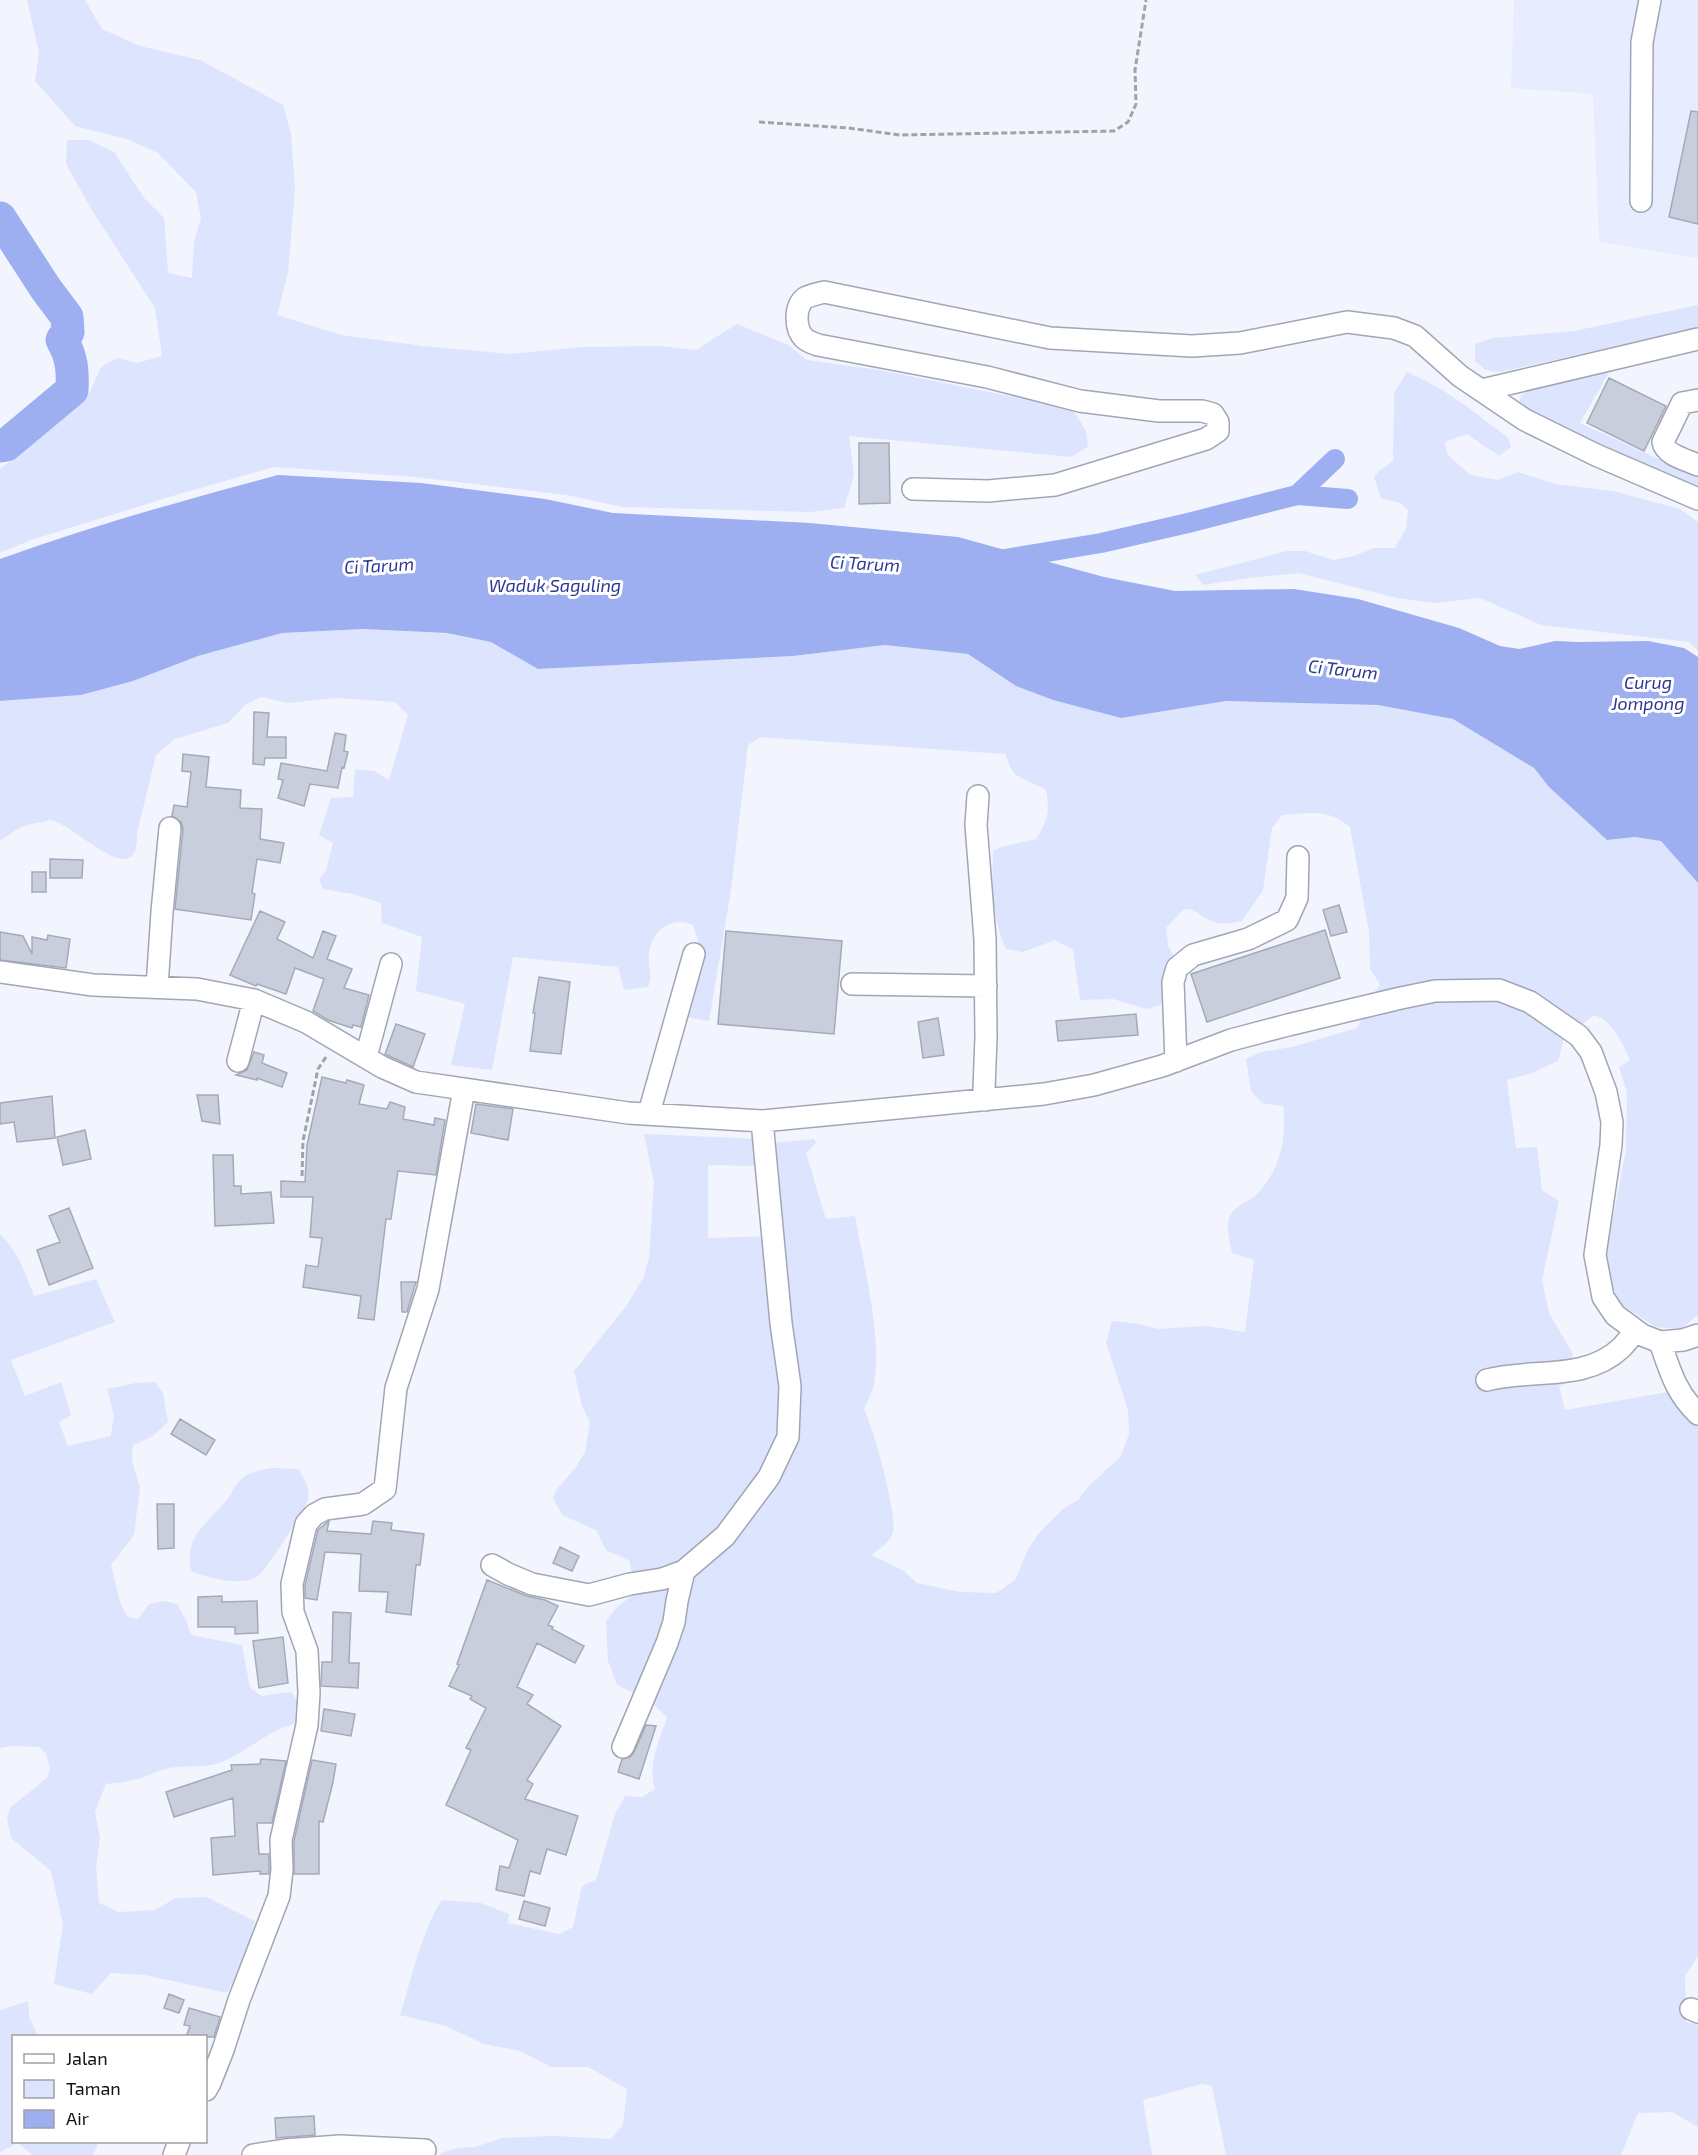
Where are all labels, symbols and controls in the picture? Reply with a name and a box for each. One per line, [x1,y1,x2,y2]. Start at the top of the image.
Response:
water label: Ci Tarum [829,550,901,576]
water label: Ci Tarum [343,552,415,578]
water label: Waduk Saguling [489,574,621,596]
water label: Ci Tarum [1307,654,1379,684]
water label: Curug Jompong [1610,671,1685,714]
legend [12,2035,207,2143]
text: Jalan [66,2047,108,2069]
text: Taman [66,2077,121,2099]
text: Air [66,2107,89,2129]

